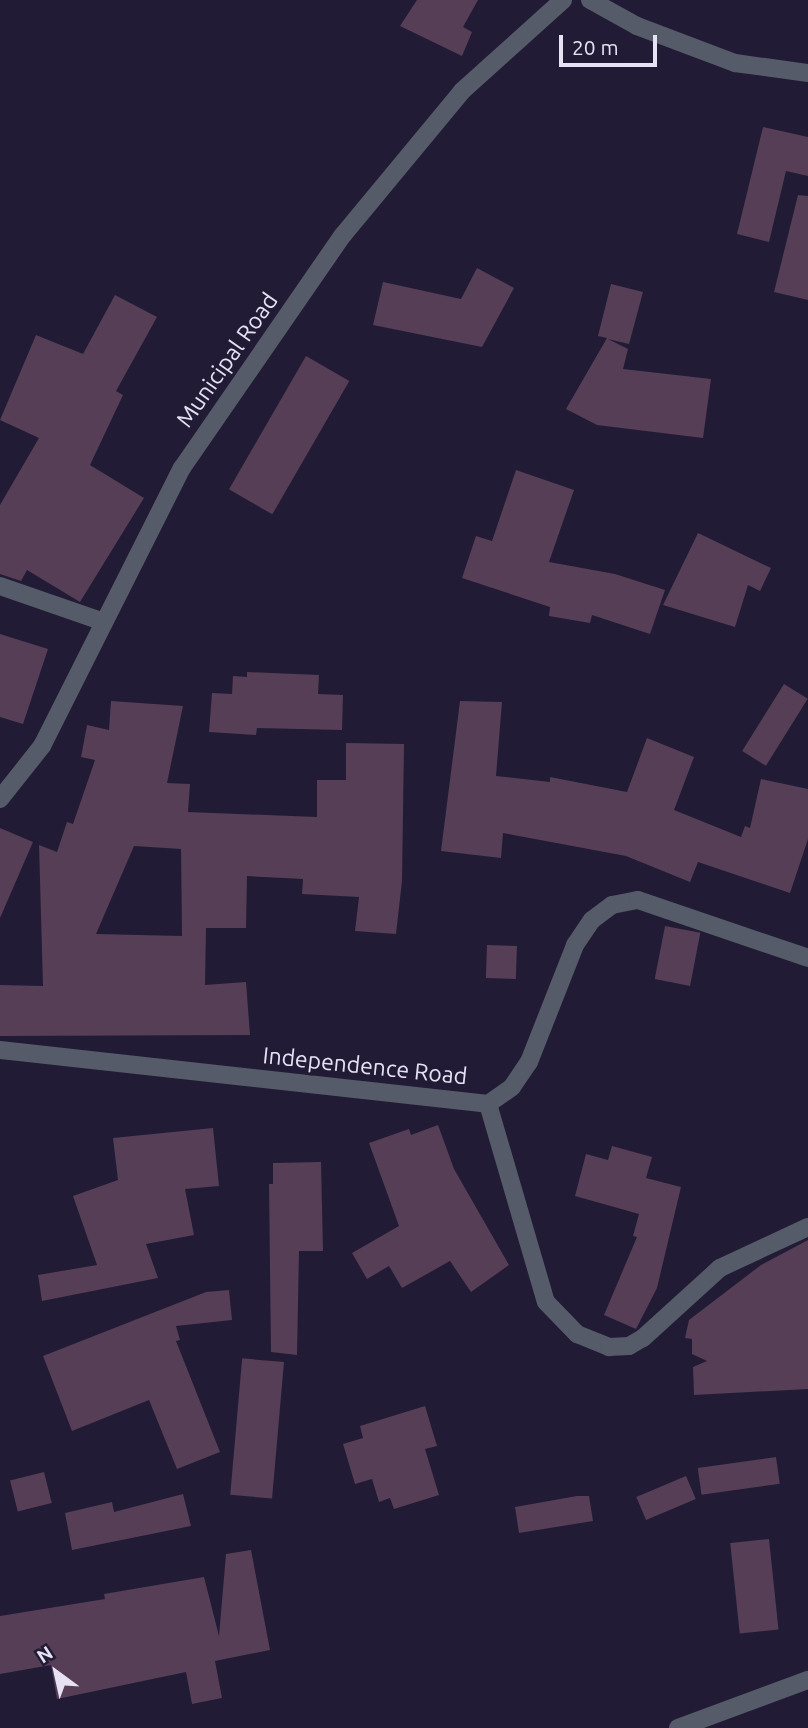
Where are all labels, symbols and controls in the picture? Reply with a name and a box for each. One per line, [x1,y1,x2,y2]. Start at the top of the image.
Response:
scale bar [563,21,661,65]
text: 20 m [572,35,619,59]
street label: Municipal Road [170,287,284,433]
street label: Independence Road [261,1042,469,1090]
north arrow [21,1637,91,1707]
text: N [33,1641,57,1667]

